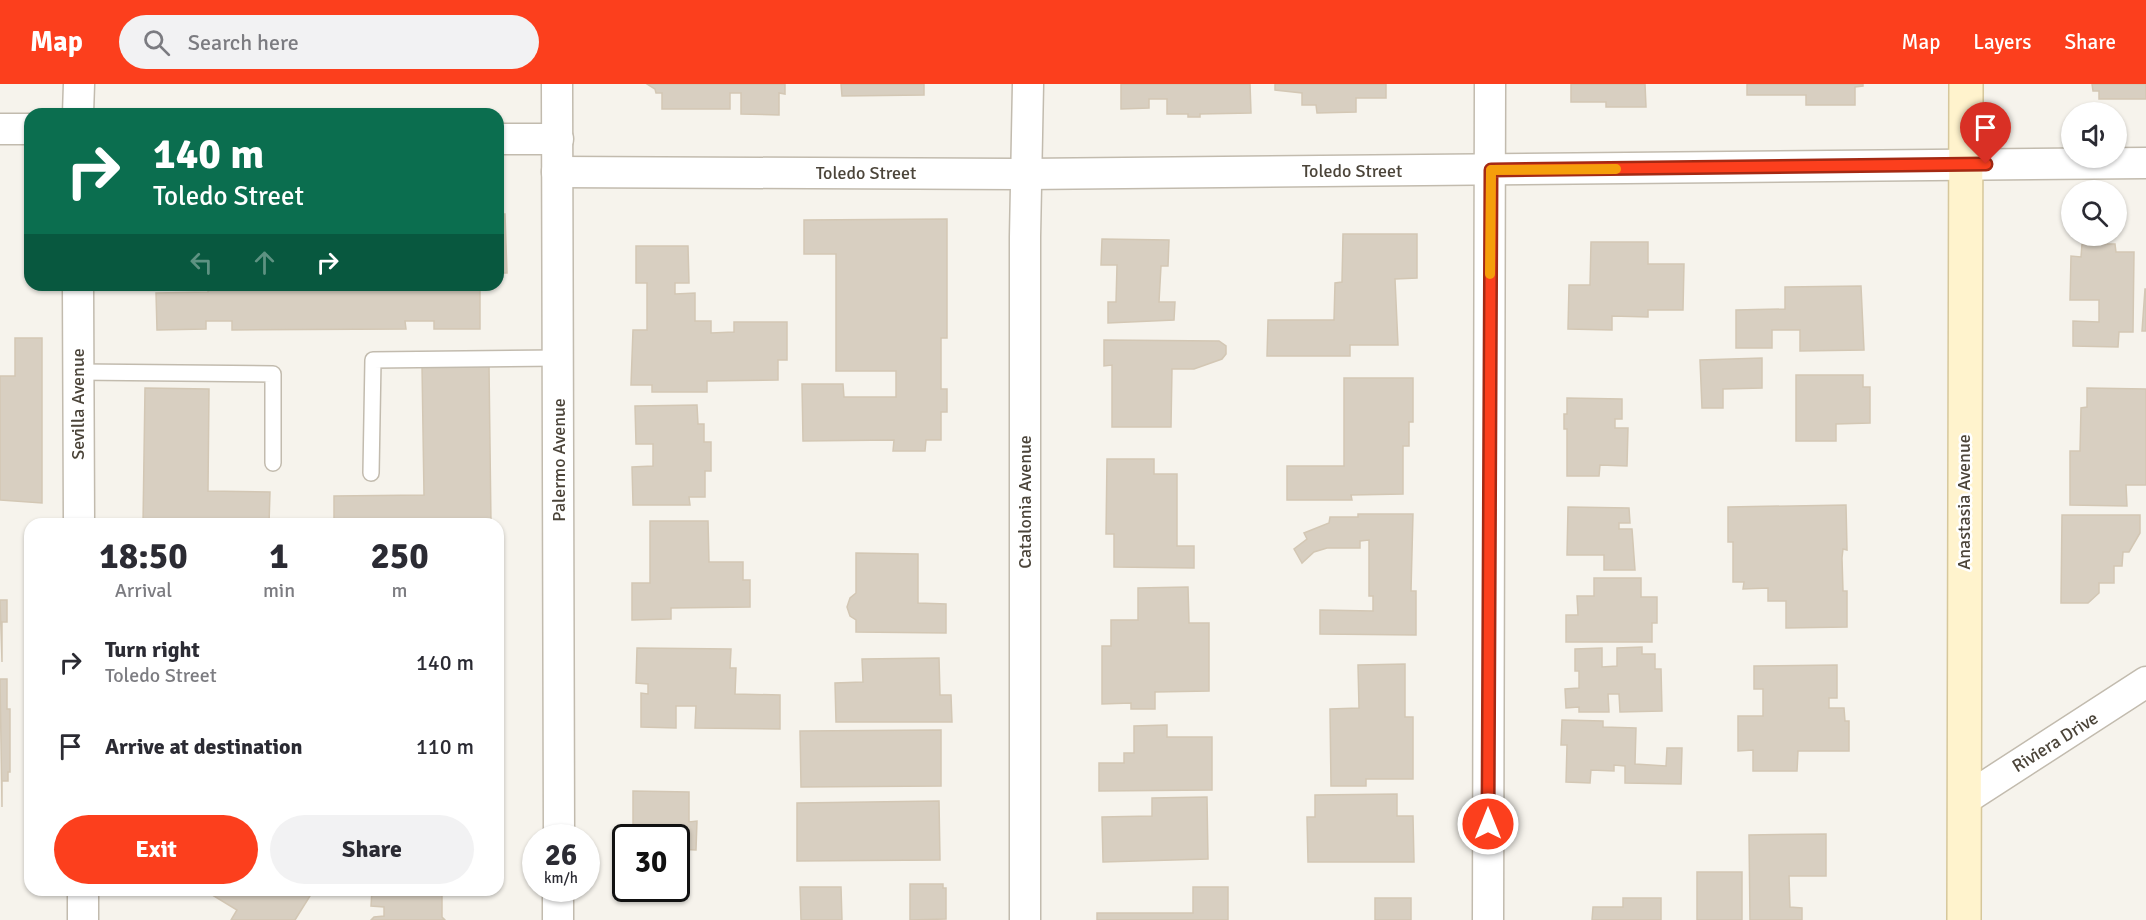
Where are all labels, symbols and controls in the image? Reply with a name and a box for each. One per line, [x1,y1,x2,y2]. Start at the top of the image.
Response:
search box [119,15,539,69]
text: Map [30,25,83,59]
icon: search [140,26,173,59]
text: Search here [188,29,299,56]
text: Map [1902,29,1940,55]
text: Layers [1973,29,2031,55]
text: Share [2064,29,2116,55]
pin [1960,102,2011,164]
map controls [2061,102,2127,246]
button: sound [2061,102,2127,168]
icon: arrive [1969,111,2002,144]
text: 140 m [153,129,264,180]
icon: right [54,132,132,210]
street label: Toledo Street [1302,160,1402,182]
street label: Toledo Street [816,162,916,184]
text: Toledo Street [153,180,304,213]
button: search [2061,180,2127,246]
icon: left [185,246,218,279]
icon: ahead [248,246,281,279]
icon: right [311,246,344,279]
street label: Sevilla Avenue [67,348,89,460]
street label: Palermo Avenue [548,398,570,522]
street label: Anastasia Avenue [1953,434,1975,570]
street label: Catalonia Avenue [1014,435,1036,569]
text: 18:50 [99,534,188,579]
text: 1 [269,534,289,579]
text: 250 [370,534,429,579]
text: Arrival [115,578,172,603]
text: min [263,578,295,603]
text: m [392,578,408,603]
text: Turn right [105,636,200,663]
icon: right [54,646,87,679]
text: 140 m [416,649,474,676]
text: Toledo Street [105,663,217,688]
street label: Riviera Drive [2008,707,2102,777]
icon: arrive [54,730,87,763]
text: Arrive at destination [105,733,302,760]
text: 110 m [416,733,474,760]
position arrow [1456,792,1520,856]
button: Exit [54,815,258,884]
button: Share [270,815,474,884]
speed limit sign: 30 [612,824,690,902]
text: 26 [545,837,577,874]
text: km/h [544,869,578,887]

